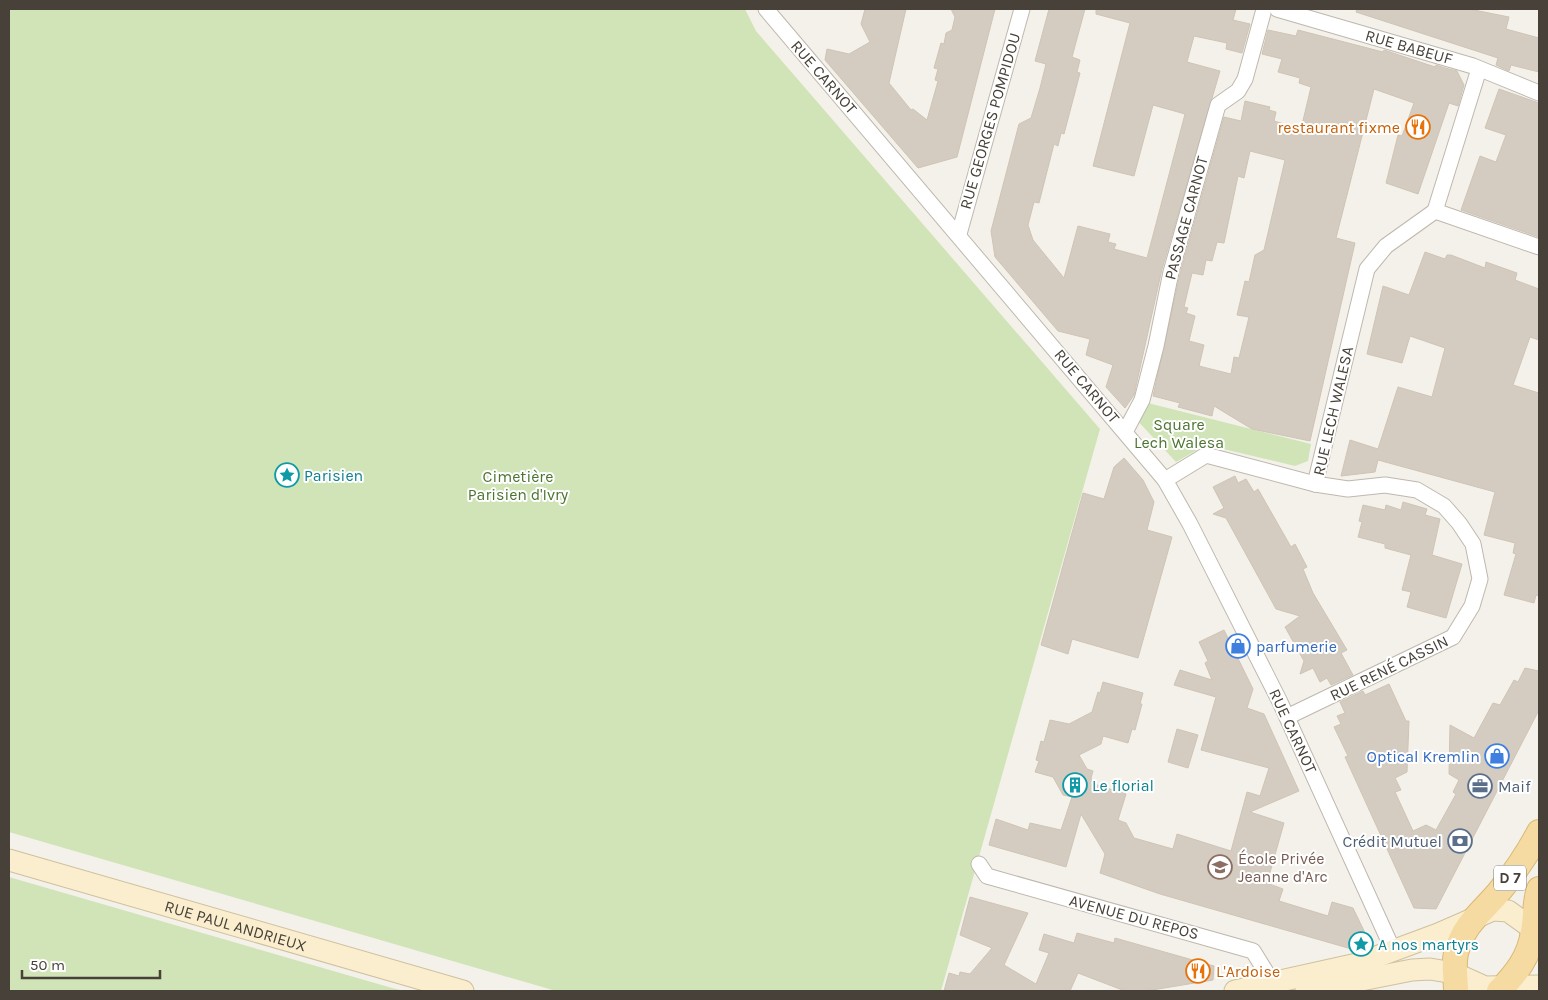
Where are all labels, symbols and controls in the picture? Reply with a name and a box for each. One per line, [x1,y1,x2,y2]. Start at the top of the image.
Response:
street label: RUE BABEUF [1363,25,1455,69]
street label: RUE GEORGES POMPIDOU [956,31,1024,211]
street label: RUE CARNOT [787,36,861,118]
restaurant icon: restaurant fixme [1405,114,1431,140]
place label: restaurant fixme [1277,118,1400,137]
street label: PASSAGE CARNOT [1160,154,1212,282]
street label: RUE LECH WALESA [1309,344,1357,478]
street label: RUE CARNOT [1050,345,1124,427]
park label: Square Lech Walesa [1134,415,1224,452]
place icon: Parisien [274,462,300,488]
place label: Parisien [304,466,363,485]
park label: Cimetière Parisien d'Ivry [468,467,569,504]
street label: RUE RENÉ CASSIN [1327,631,1451,705]
shop icon: parfumerie [1225,633,1251,659]
place label: parfumerie [1256,637,1337,656]
street label: RUE CARNOT [1265,686,1321,776]
shop icon: Optical Kremlin [1484,743,1510,769]
place label: Optical Kremlin [1367,747,1480,766]
building icon: Le florial [1062,772,1088,798]
office icon: Maif [1467,773,1493,799]
place label: Le florial [1092,776,1154,795]
place label: Maif [1498,777,1531,796]
bank icon: Crédit Mutuel [1447,828,1473,854]
place label: Crédit Mutuel [1342,832,1442,851]
place label: École Privée Jeanne d'Arc [1238,849,1328,886]
school or university icon: École Privée Jeanne d'Arc [1207,854,1233,880]
road number: D 7 [1494,866,1526,890]
street label: AVENUE DU REPOS [1067,891,1201,943]
street label: RUE PAUL ANDRIEUX [162,896,309,955]
place icon: A nos martyrs [1348,931,1374,957]
place label: A nos martyrs [1378,935,1479,954]
scale bar [22,948,160,980]
text: 50 m [30,956,65,974]
restaurant icon: L'Ardoise [1185,958,1211,984]
place label: L'Ardoise [1216,962,1280,981]

